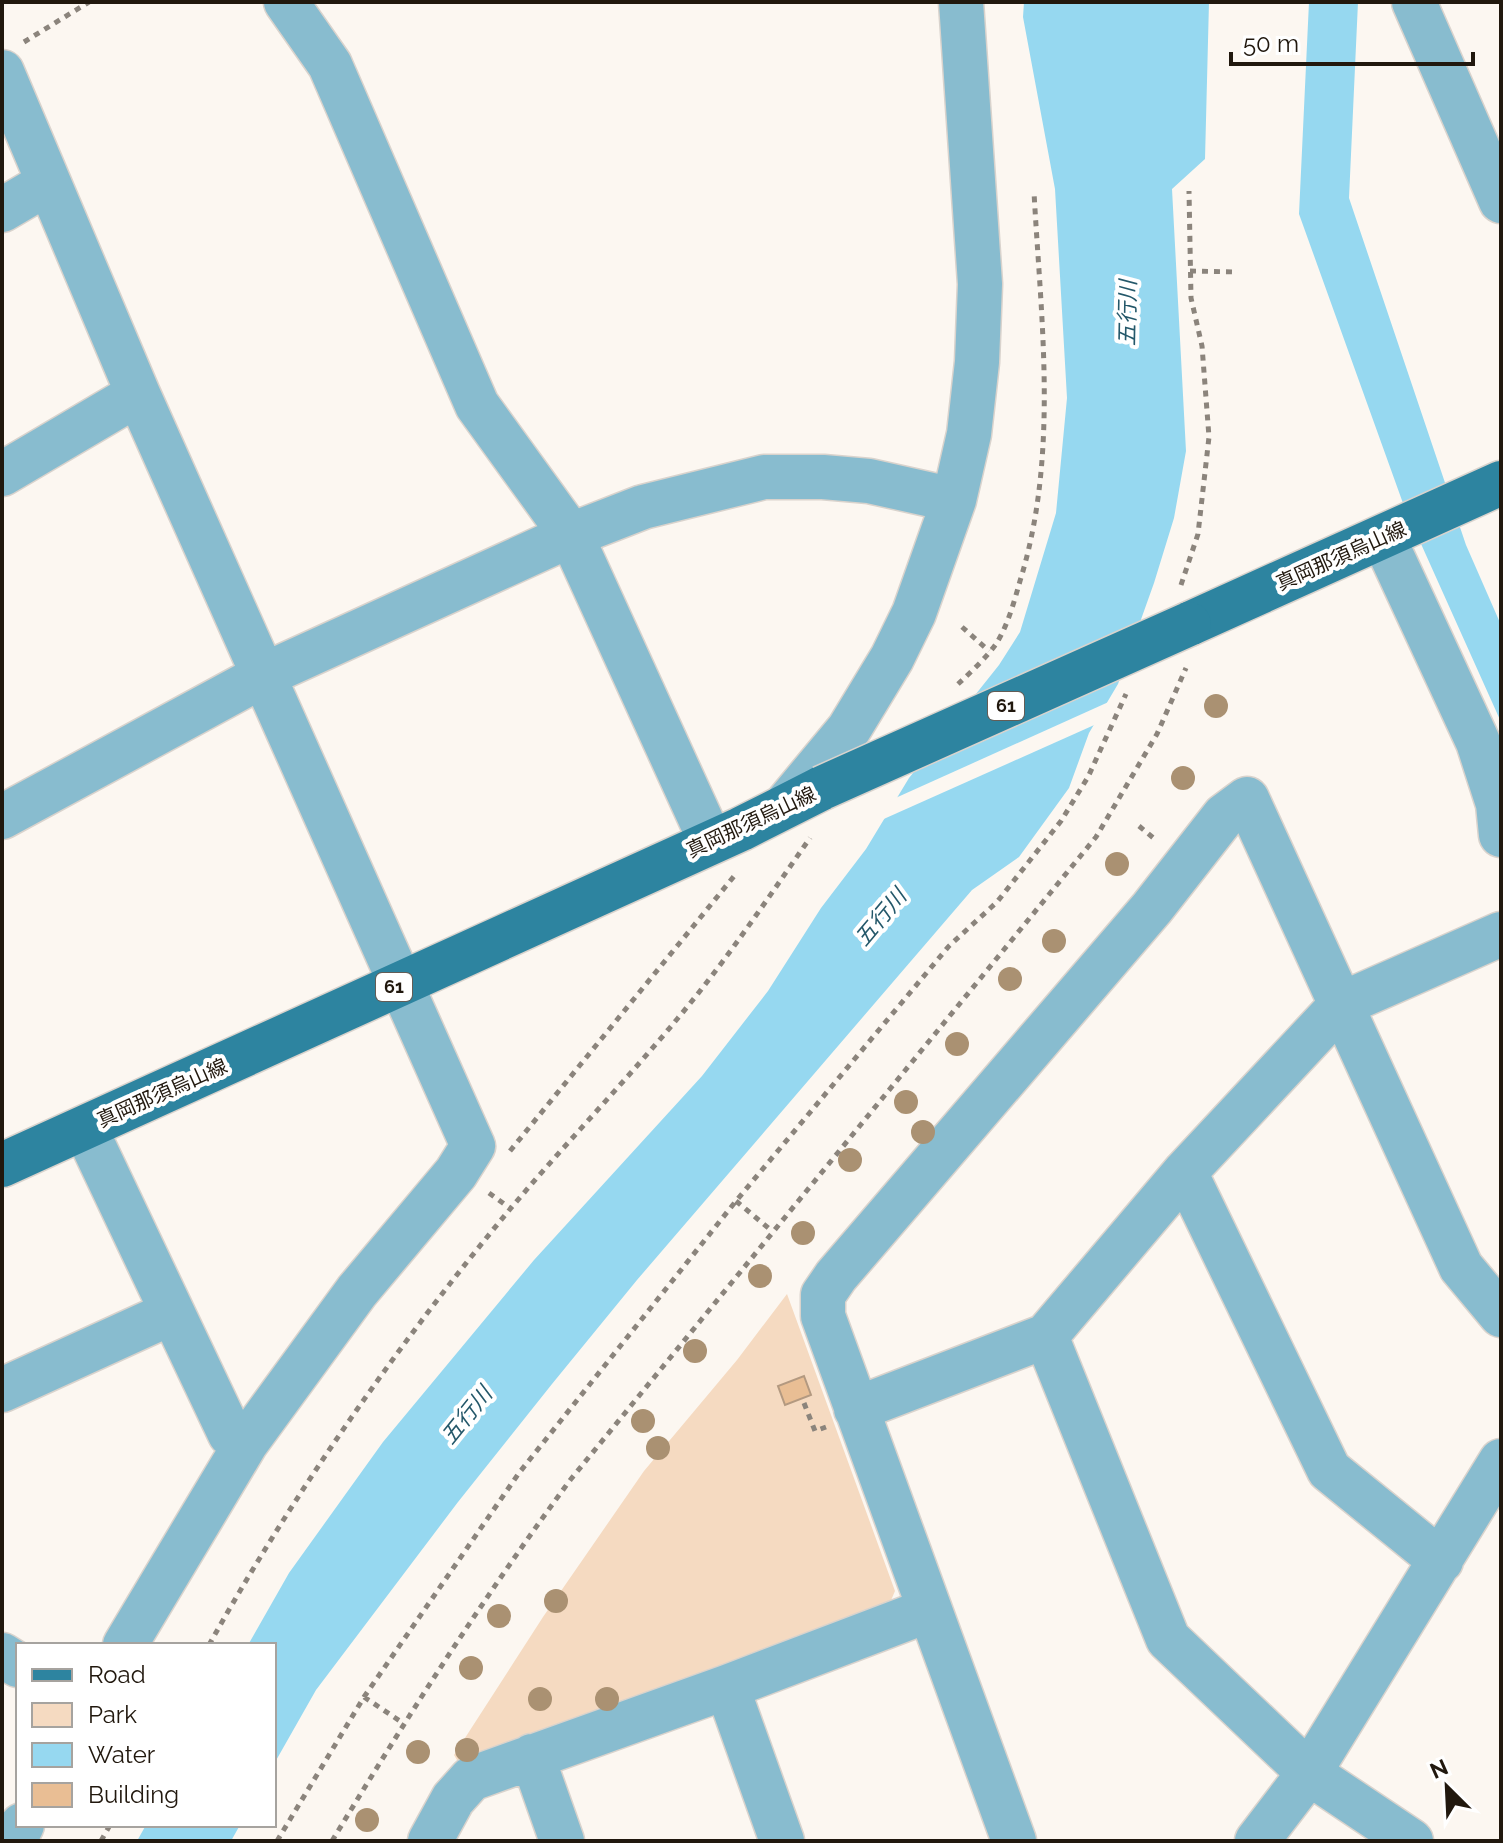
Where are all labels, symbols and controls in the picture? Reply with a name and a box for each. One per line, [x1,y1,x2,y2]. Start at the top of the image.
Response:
scale bar [1231,16,1473,66]
text: 50 m [1243,29,1299,58]
water label: 五行川 [1113,278,1141,346]
street label: 真岡那須烏山線 [1272,517,1410,595]
road number: 61 [988,692,1024,720]
street label: 真岡那須烏山線 [682,782,820,862]
water label: 五行川 [849,882,912,951]
road number: 61 [376,973,412,1001]
street label: 真岡那須烏山線 [93,1054,231,1132]
water label: 五行川 [435,1380,498,1449]
legend [16,1643,276,1827]
text: Road [88,1660,146,1689]
text: Park [88,1700,137,1729]
text: Water [88,1740,156,1769]
north arrow [1407,1747,1487,1827]
text: N [1426,1753,1452,1784]
text: Building [88,1780,179,1809]

